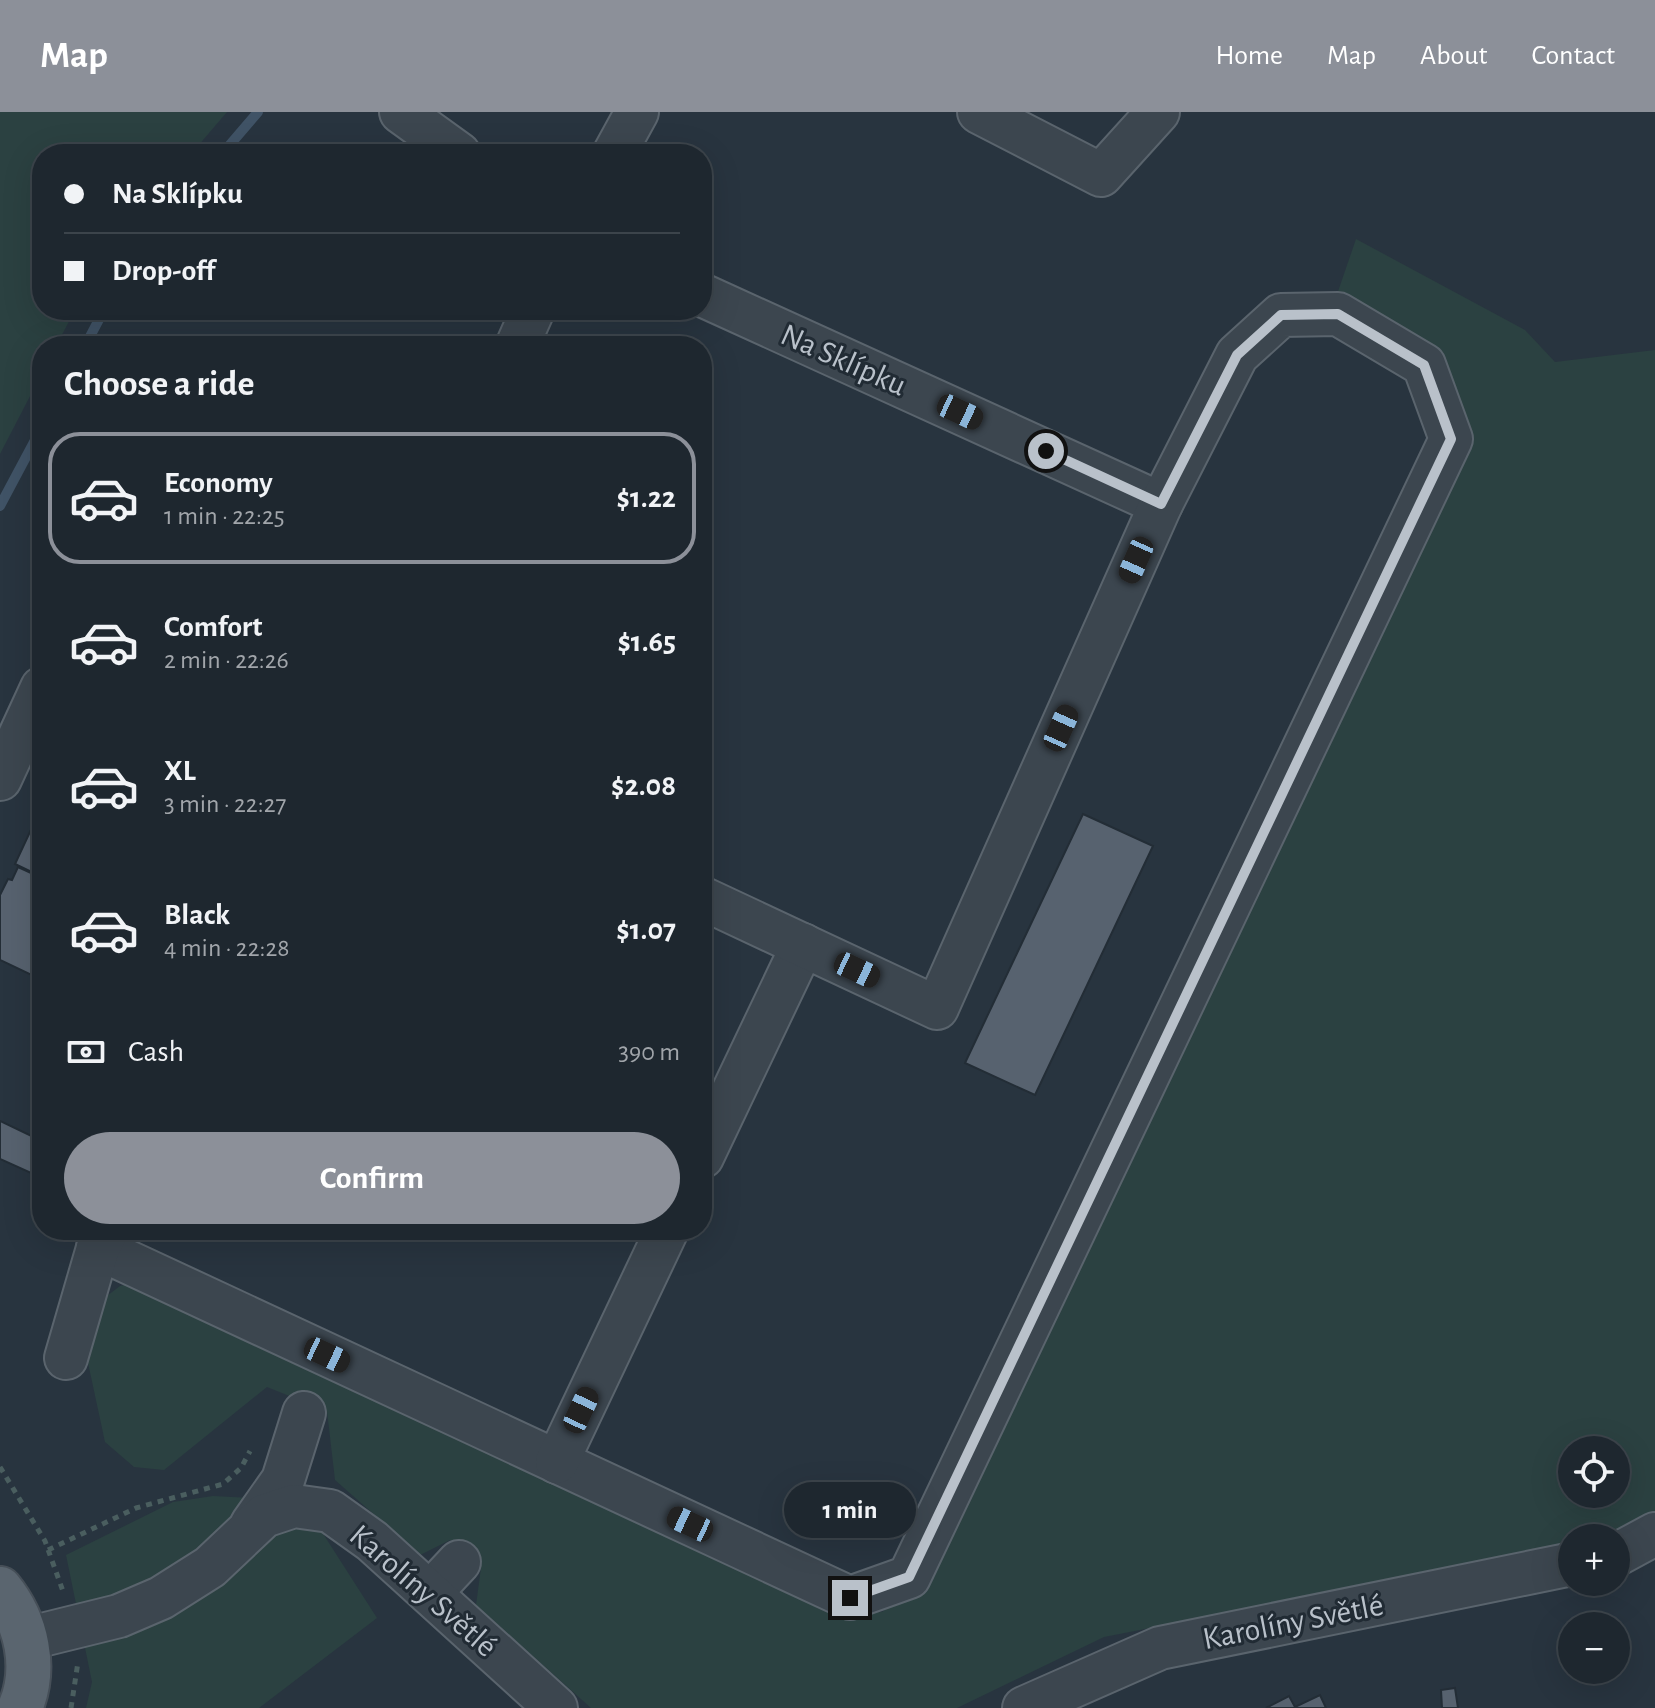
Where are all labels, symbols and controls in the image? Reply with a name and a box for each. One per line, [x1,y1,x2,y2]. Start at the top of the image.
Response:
text: Map [40,37,108,75]
text: Home [1216,42,1283,70]
text: Map [1327,42,1376,70]
text: About [1420,42,1488,70]
text: Contact [1532,42,1615,70]
text: Na Sklípku [112,179,243,209]
text: Drop-off [112,256,215,286]
street label: Na Sklípku [776,318,911,402]
text: Choose a ride [64,366,254,402]
car [933,391,987,433]
route start [1028,433,1064,469]
icon: car [68,462,140,534]
text: Economy [164,468,273,498]
text: $1.22 [617,483,676,513]
text: 1 min · 22:25 [164,503,285,529]
car [1115,533,1157,587]
icon: car [68,606,140,678]
text: Comfort [164,612,263,642]
text: $1.65 [617,627,676,657]
text: 2 min · 22:26 [164,647,289,673]
car [1040,701,1082,755]
icon: car [68,750,140,822]
text: XL [164,756,196,786]
text: $2.08 [611,771,676,801]
text: 3 min · 22:27 [164,791,286,817]
icon: car [68,894,140,966]
text: Black [164,900,230,930]
text: $1.07 [616,915,676,945]
text: 4 min · 22:28 [164,935,290,961]
car [830,949,884,991]
icon: cash [64,1030,108,1074]
text: Cash [128,1037,184,1067]
text: 390 m [618,1039,680,1065]
button: Confirm [64,1132,680,1224]
car [300,1334,354,1376]
car [560,1383,602,1437]
map controls [1558,1436,1630,1684]
button: locate [1558,1436,1630,1508]
callout: 1 min [784,1482,916,1538]
text: 1 min [823,1497,877,1523]
car [663,1503,717,1545]
street label: Karolíny Světlé [344,1519,503,1663]
button: + [1558,1524,1630,1596]
route end [832,1580,868,1616]
street label: Karolíny Světlé [1200,1589,1386,1655]
button: − [1558,1612,1630,1684]

